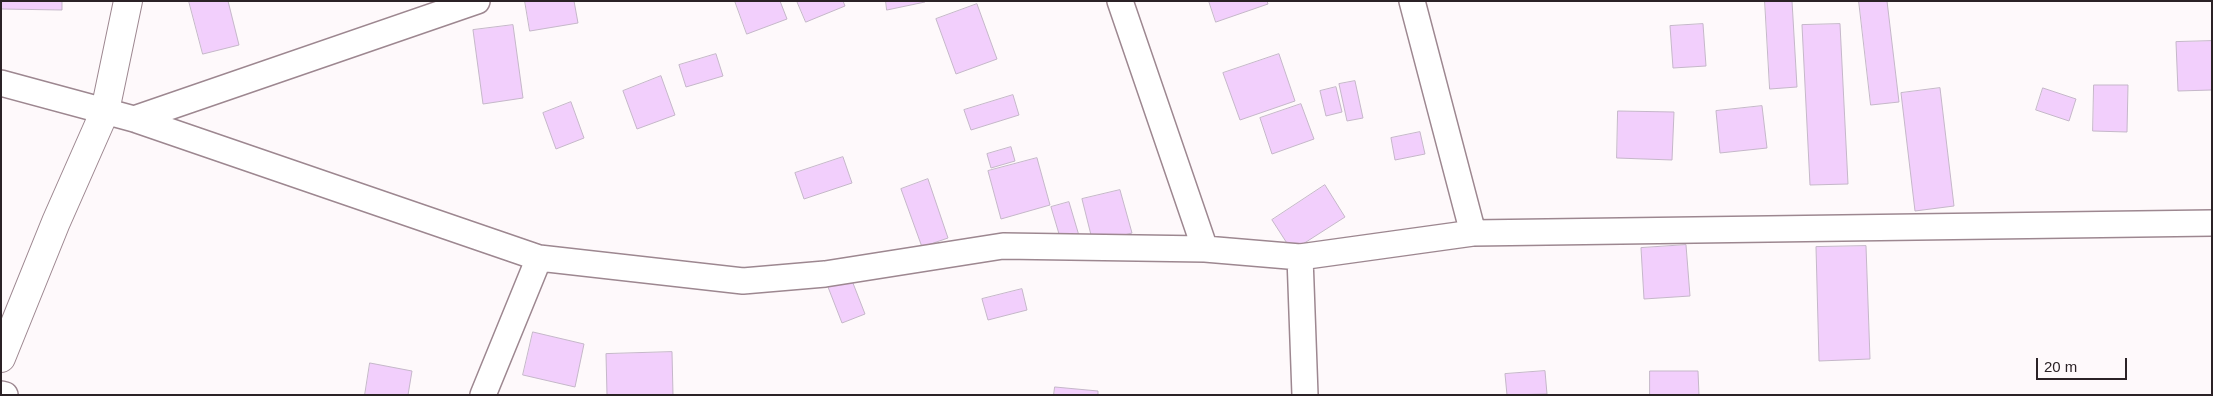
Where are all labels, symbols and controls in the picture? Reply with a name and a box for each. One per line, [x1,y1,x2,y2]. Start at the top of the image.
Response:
scale bar [2038,348,2129,380]
text: 20 m [2044,358,2077,375]

